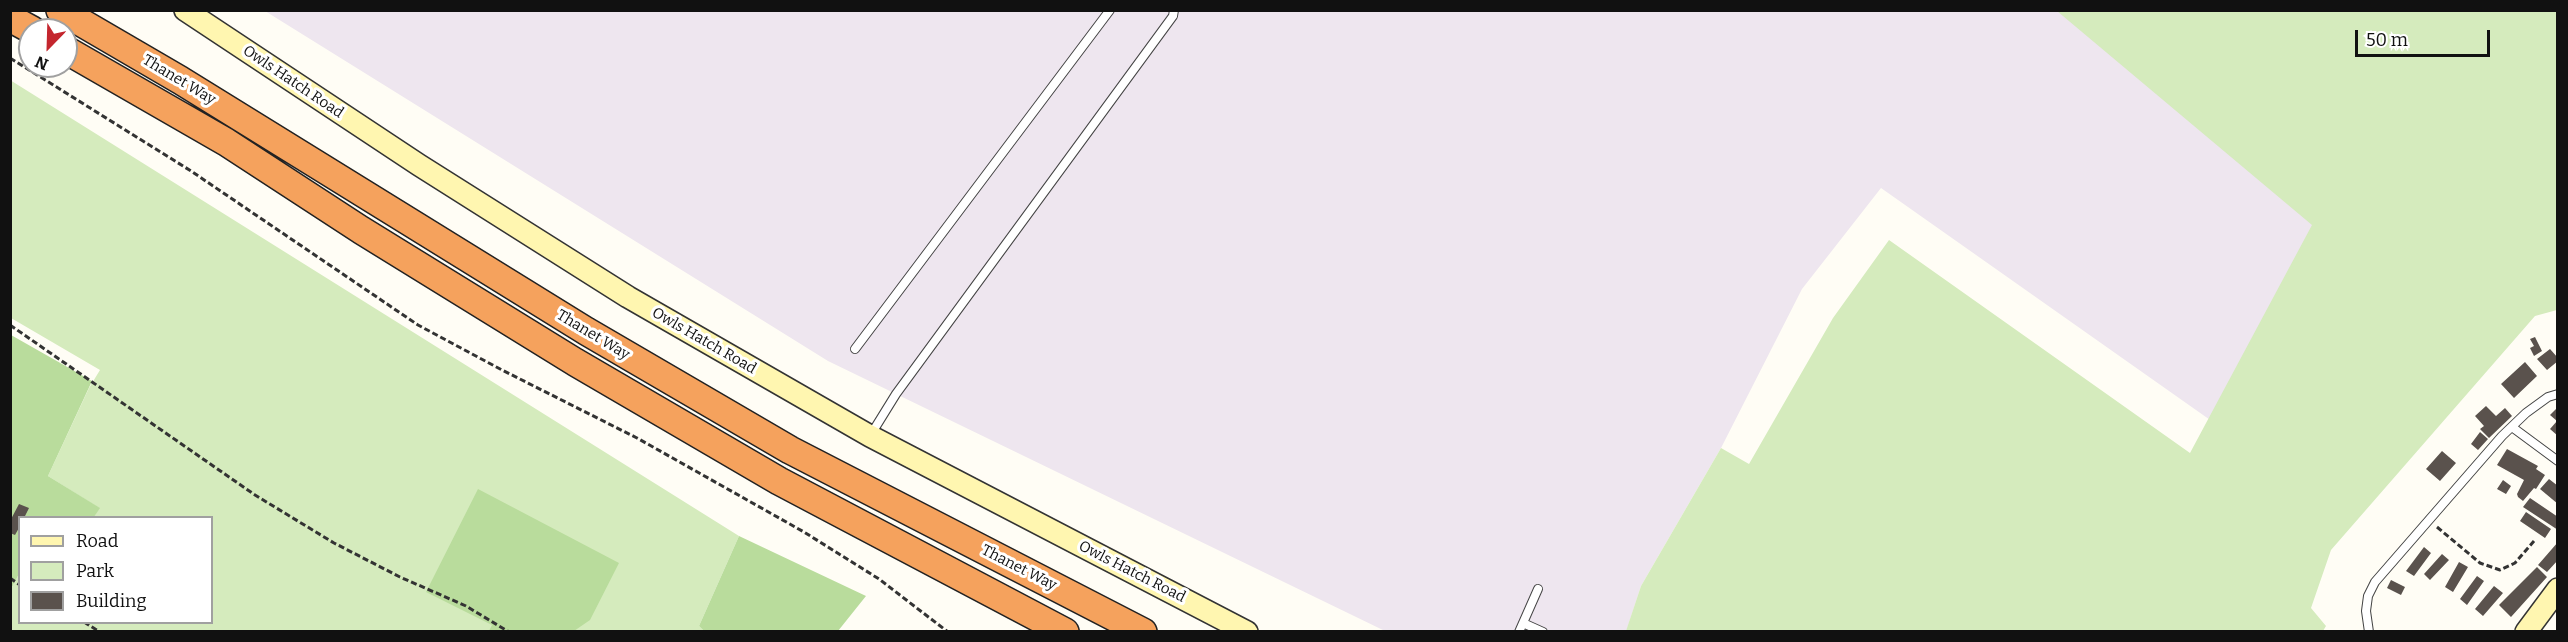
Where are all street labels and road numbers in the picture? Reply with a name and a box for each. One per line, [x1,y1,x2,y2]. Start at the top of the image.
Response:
street label: Owls Hatch Road [239,42,347,122]
street label: Thanet Way [139,51,219,109]
street label: Owls Hatch Road [649,304,759,378]
street label: Thanet Way [553,306,633,364]
street label: Owls Hatch Road [1076,537,1188,607]
street label: Thanet Way [978,541,1060,595]

